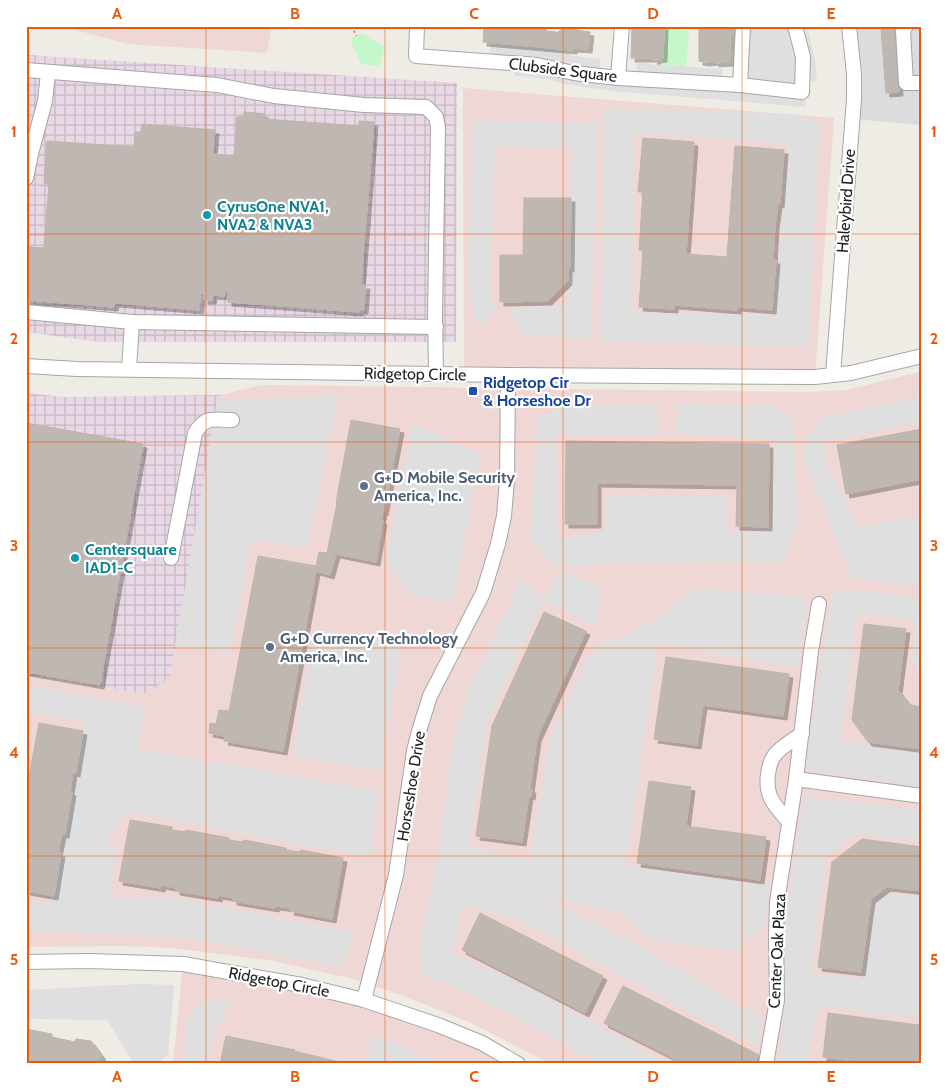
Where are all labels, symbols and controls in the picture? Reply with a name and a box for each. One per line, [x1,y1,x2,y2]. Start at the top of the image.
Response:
text: A [112,4,122,23]
text: B [290,4,300,23]
text: C [469,4,479,23]
text: D [647,4,659,23]
text: E [826,4,836,23]
street label: Clubside Square [508,54,618,86]
text: 1 [11,122,17,141]
text: 1 [931,122,937,141]
street label: Haleybird Drive [833,148,859,254]
place label: CyrusOne NVA1, NVA2 & NVA3 [217,197,329,234]
marker: CyrusOne NVA1, NVA2 & NVA3 [201,209,213,221]
text: 2 [10,329,18,348]
text: 2 [930,329,938,348]
street label: Ridgetop Circle [364,364,466,384]
place label: Ridgetop Cir & Horseshoe Dr [483,373,591,410]
marker: Ridgetop Cir & Horseshoe Dr [467,385,479,397]
place label: G+D Mobile Security America, Inc. [374,468,515,505]
marker: G+D Mobile Security America, Inc. [358,480,370,492]
text: 3 [10,536,18,555]
text: 3 [930,536,938,555]
place label: Centersquare IAD1-C [85,540,177,577]
marker: Centersquare IAD1-C [69,552,81,564]
place label: G+D Currency Technology America, Inc. [280,629,459,666]
marker: G+D Currency Technology America, Inc. [264,641,276,653]
street label: Horseshoe Drive [393,729,429,843]
text: 4 [9,743,19,762]
text: 4 [929,743,939,762]
street label: Center Oak Plaza [764,893,790,1009]
text: 5 [10,950,18,969]
text: 5 [930,950,938,969]
street label: Ridgetop Circle [227,963,331,1001]
text: A [112,1067,122,1086]
text: B [290,1067,300,1086]
text: C [469,1067,479,1086]
text: D [647,1067,659,1086]
text: E [826,1067,836,1086]

